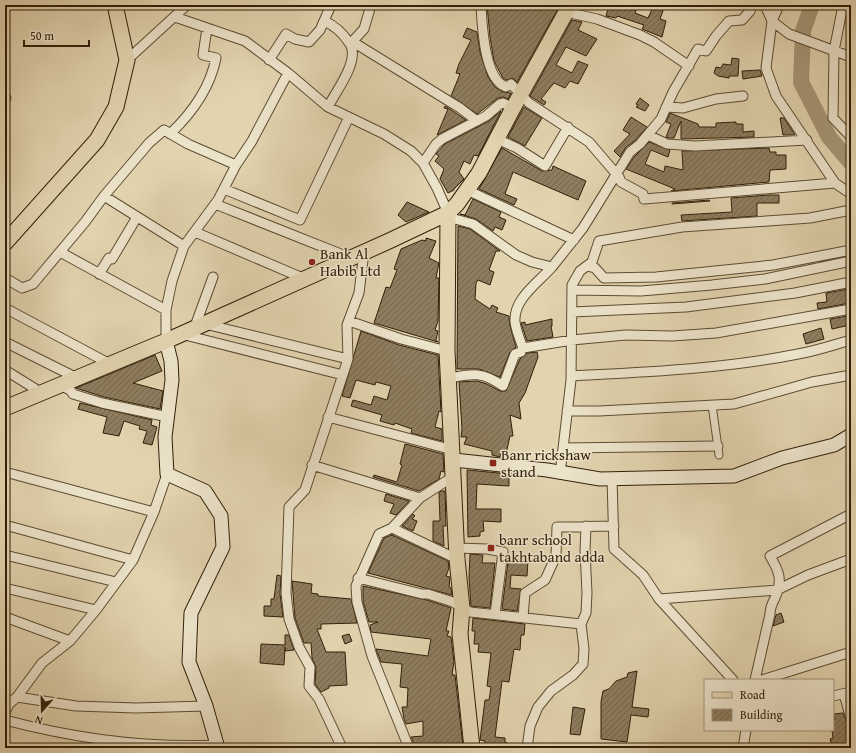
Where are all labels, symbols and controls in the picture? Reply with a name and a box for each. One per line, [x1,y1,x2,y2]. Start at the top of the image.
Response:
scale bar [24,22,89,48]
text: 50 m [30,27,54,44]
place label: Bank Al Habib Ltd [320,243,381,281]
marker: Bank Al Habib Ltd [307,257,317,267]
place label: Banr rickshaw stand [501,444,591,482]
marker: Banr rickshaw stand [488,458,498,468]
place label: banr school takhtaband adda [499,529,605,567]
marker: banr school takhtaband adda [486,543,496,553]
legend [704,679,834,731]
text: Road [740,686,766,703]
north arrow [22,691,62,731]
text: Building [740,706,783,723]
text: N [32,711,45,729]

